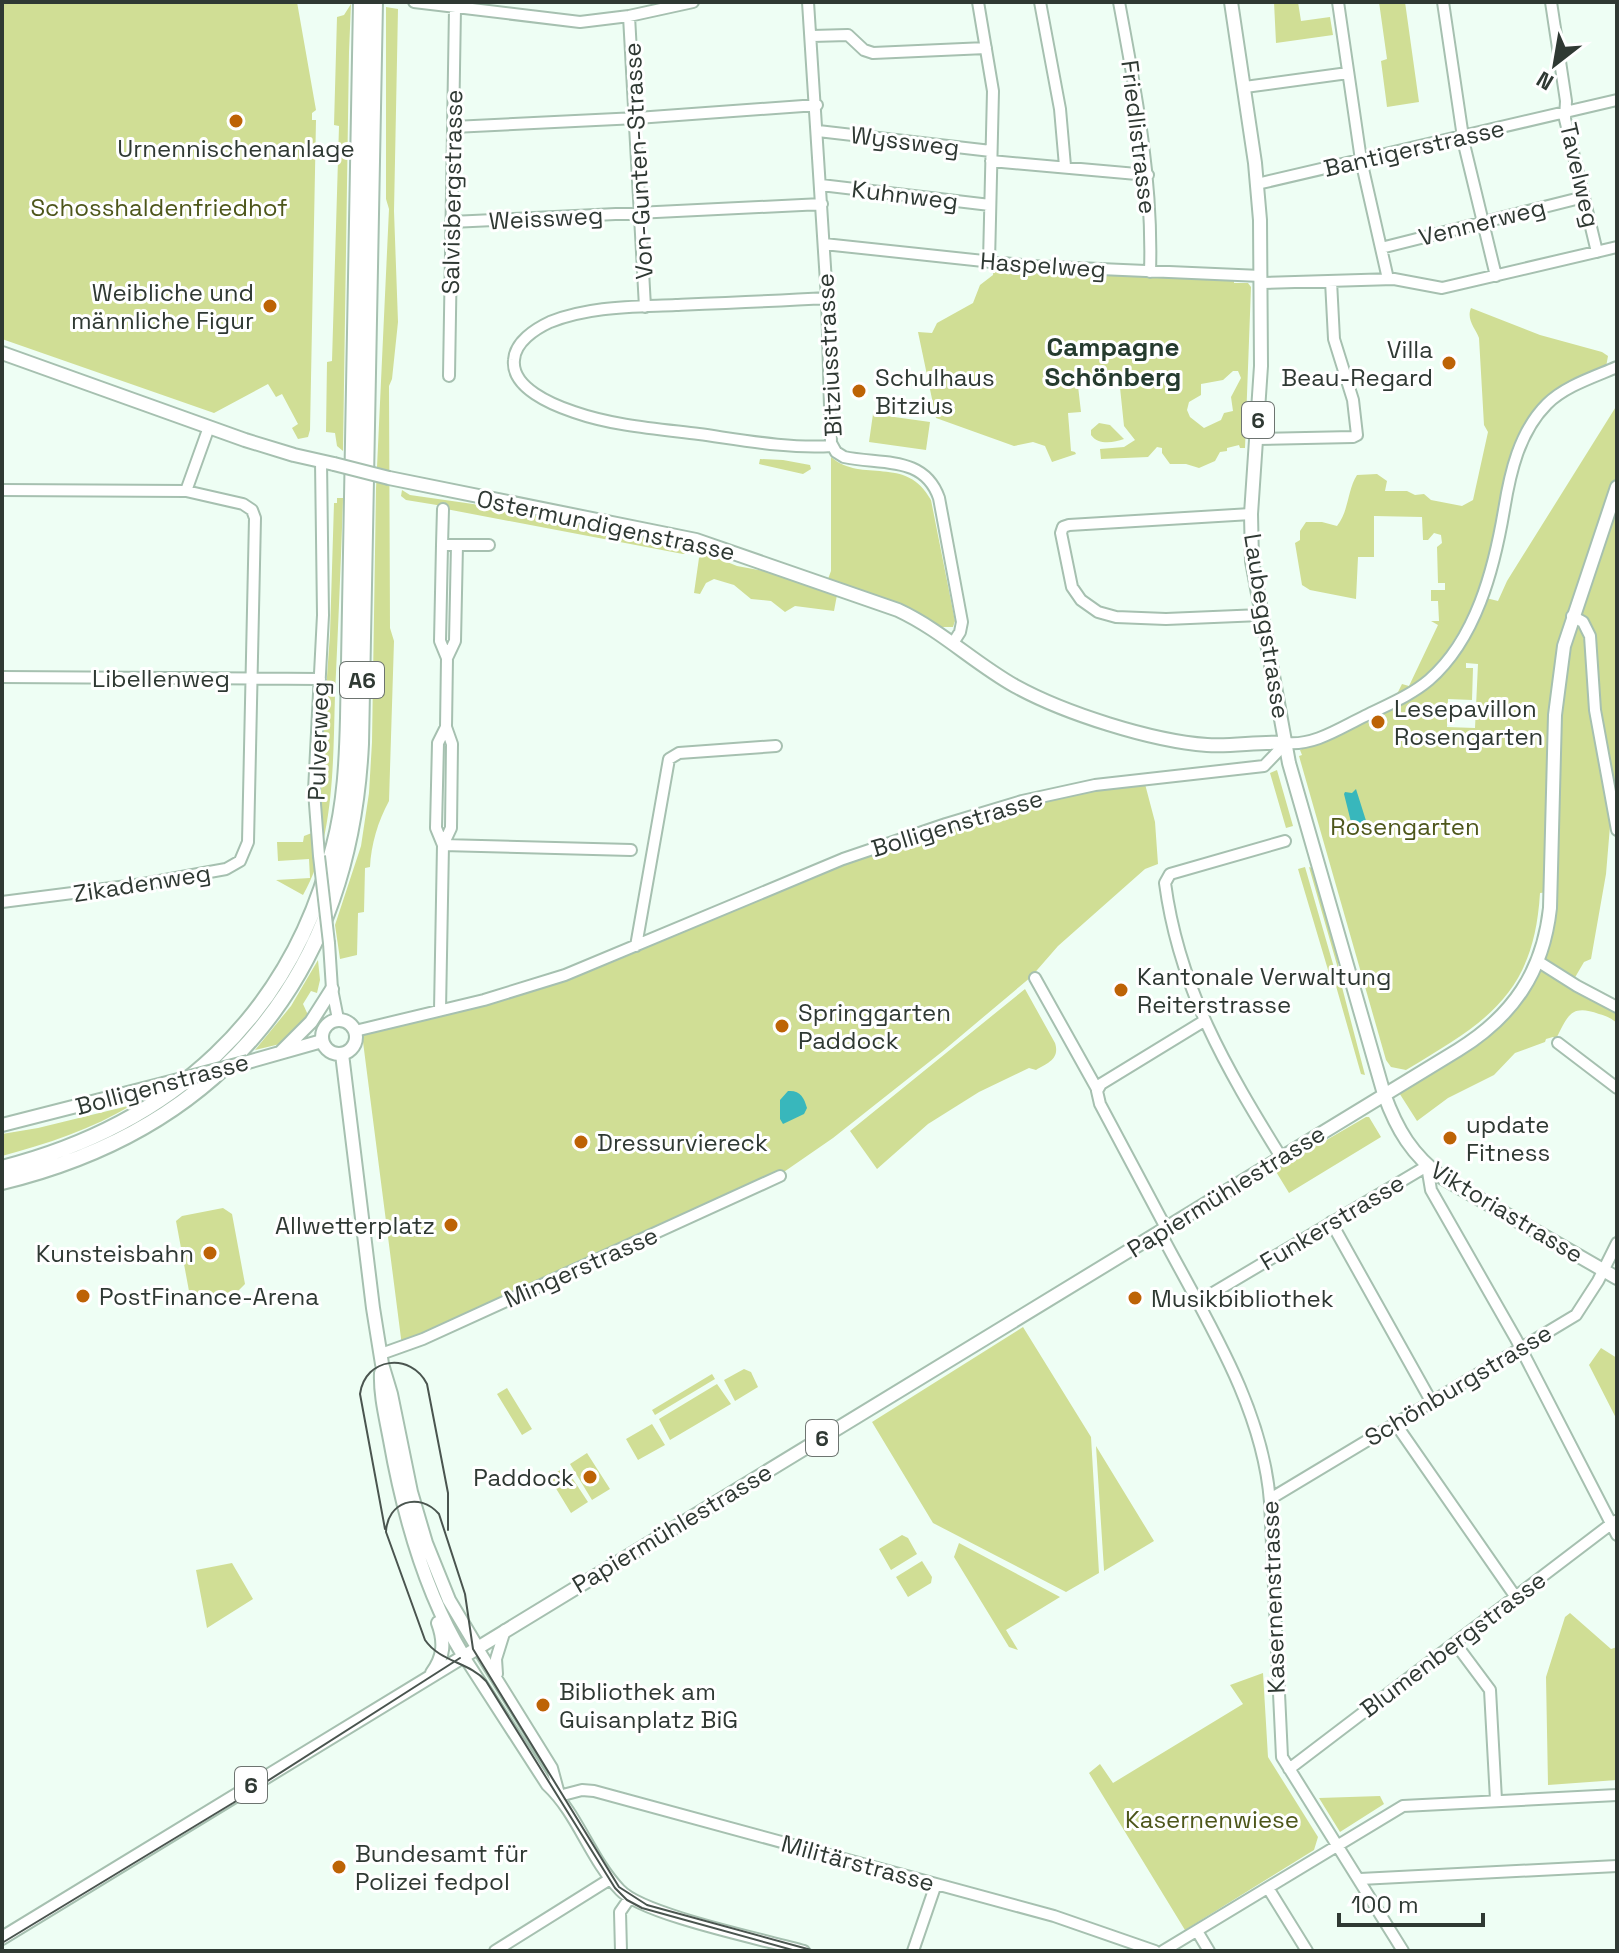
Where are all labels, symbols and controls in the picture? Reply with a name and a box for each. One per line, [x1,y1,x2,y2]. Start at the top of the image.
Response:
north arrow [1515,24,1595,104]
street label: Von-Gunten-Strasse [616,42,660,280]
street label: Friedlistrasse [1114,58,1164,216]
text: N [1531,65,1558,97]
street label: Salvisbergstrasse [435,89,469,295]
marker: Urnennischenanlage [227,112,245,130]
street label: Bantigerstrasse [1321,112,1507,184]
street label: Wyssweg [849,119,961,163]
street label: Tavelweg [1553,120,1607,230]
place label: Urnennischenanlage [117,133,355,164]
street label: Kuhnweg [850,173,960,217]
street label: Vennerweg [1415,191,1549,253]
park label: Schosshaldenfriedhof [30,192,288,223]
street label: Weissweg [488,200,604,236]
street label: Haspelweg [979,245,1107,285]
street label: Bitziusstrasse [809,272,849,438]
place label: Weibliche und männliche Figur [71,277,254,336]
marker: Weibliche und männliche Figur [261,297,279,315]
district label: Campagne Schönberg [1045,330,1181,394]
place label: Villa Beau-Regard [1281,334,1433,393]
marker: Villa Beau-Regard [1440,354,1458,372]
place label: Schulhaus Bitzius [875,362,995,421]
marker: Schulhaus Bitzius [850,382,868,400]
road number: 6 [1242,402,1274,438]
street label: Ostermundigenstrasse [474,482,738,568]
street label: Laubeggstrasse [1237,531,1297,721]
road number: A6 [340,662,384,698]
street label: Libellenweg [92,663,230,694]
street label: Pulverweg [300,681,336,801]
place label: Lesepavillon Rosengarten [1394,693,1543,752]
marker: Lesepavillon Rosengarten [1369,713,1387,731]
street label: Bolligenstrasse [867,782,1047,864]
park label: Rosengarten [1330,811,1480,842]
street label: Zikadenweg [71,857,213,909]
place label: Kantonale Verwaltung Reiterstrasse [1137,961,1391,1020]
marker: Kantonale Verwaltung Reiterstrasse [1112,981,1130,999]
place label: Springgarten Paddock [798,997,951,1056]
marker: Springgarten Paddock [773,1017,791,1035]
street label: Bolligenstrasse [72,1046,252,1122]
place label: update Fitness [1466,1109,1550,1168]
street label: Papiermühlestrasse [1121,1118,1331,1264]
place label: Dressurviereck [597,1127,768,1158]
marker: update Fitness [1441,1129,1459,1147]
marker: Dressurviereck [572,1133,590,1151]
street label: Viktoriastrasse [1425,1154,1589,1270]
street label: Funkerstrasse [1254,1167,1410,1277]
place label: Allwetterplatz [275,1210,435,1241]
marker: Allwetterplatz [442,1216,460,1234]
street label: Mingerstrasse [499,1219,663,1315]
place label: Kunsteisbahn [36,1238,194,1269]
marker: Kunsteisbahn [201,1244,219,1262]
place label: PostFinance-Arena [99,1281,319,1312]
place label: Musikbibliothek [1151,1283,1334,1314]
marker: PostFinance-Arena [74,1287,92,1305]
marker: Musikbibliothek [1126,1289,1144,1307]
street label: Schönburgstrasse [1359,1317,1557,1453]
road number: 6 [806,1420,838,1456]
street label: Papiermühlestrasse [566,1456,778,1600]
place label: Paddock [473,1462,574,1493]
marker: Paddock [581,1468,599,1486]
street label: Kasernenstrasse [1254,1500,1292,1694]
street label: Blumenbergstrasse [1354,1564,1552,1724]
place label: Bibliothek am Guisanplatz BiG [559,1676,738,1735]
marker: Bibliothek am Guisanplatz BiG [534,1696,552,1714]
road number: 6 [235,1767,267,1803]
park label: Kasernenwiese [1125,1804,1299,1835]
street label: Militärstrasse [778,1828,938,1898]
place label: Bundesamt für Polizei fedpol [355,1838,528,1897]
marker: Bundesamt für Polizei fedpol [330,1858,348,1876]
scale bar [1339,1877,1483,1927]
text: 100 m [1351,1889,1419,1920]

